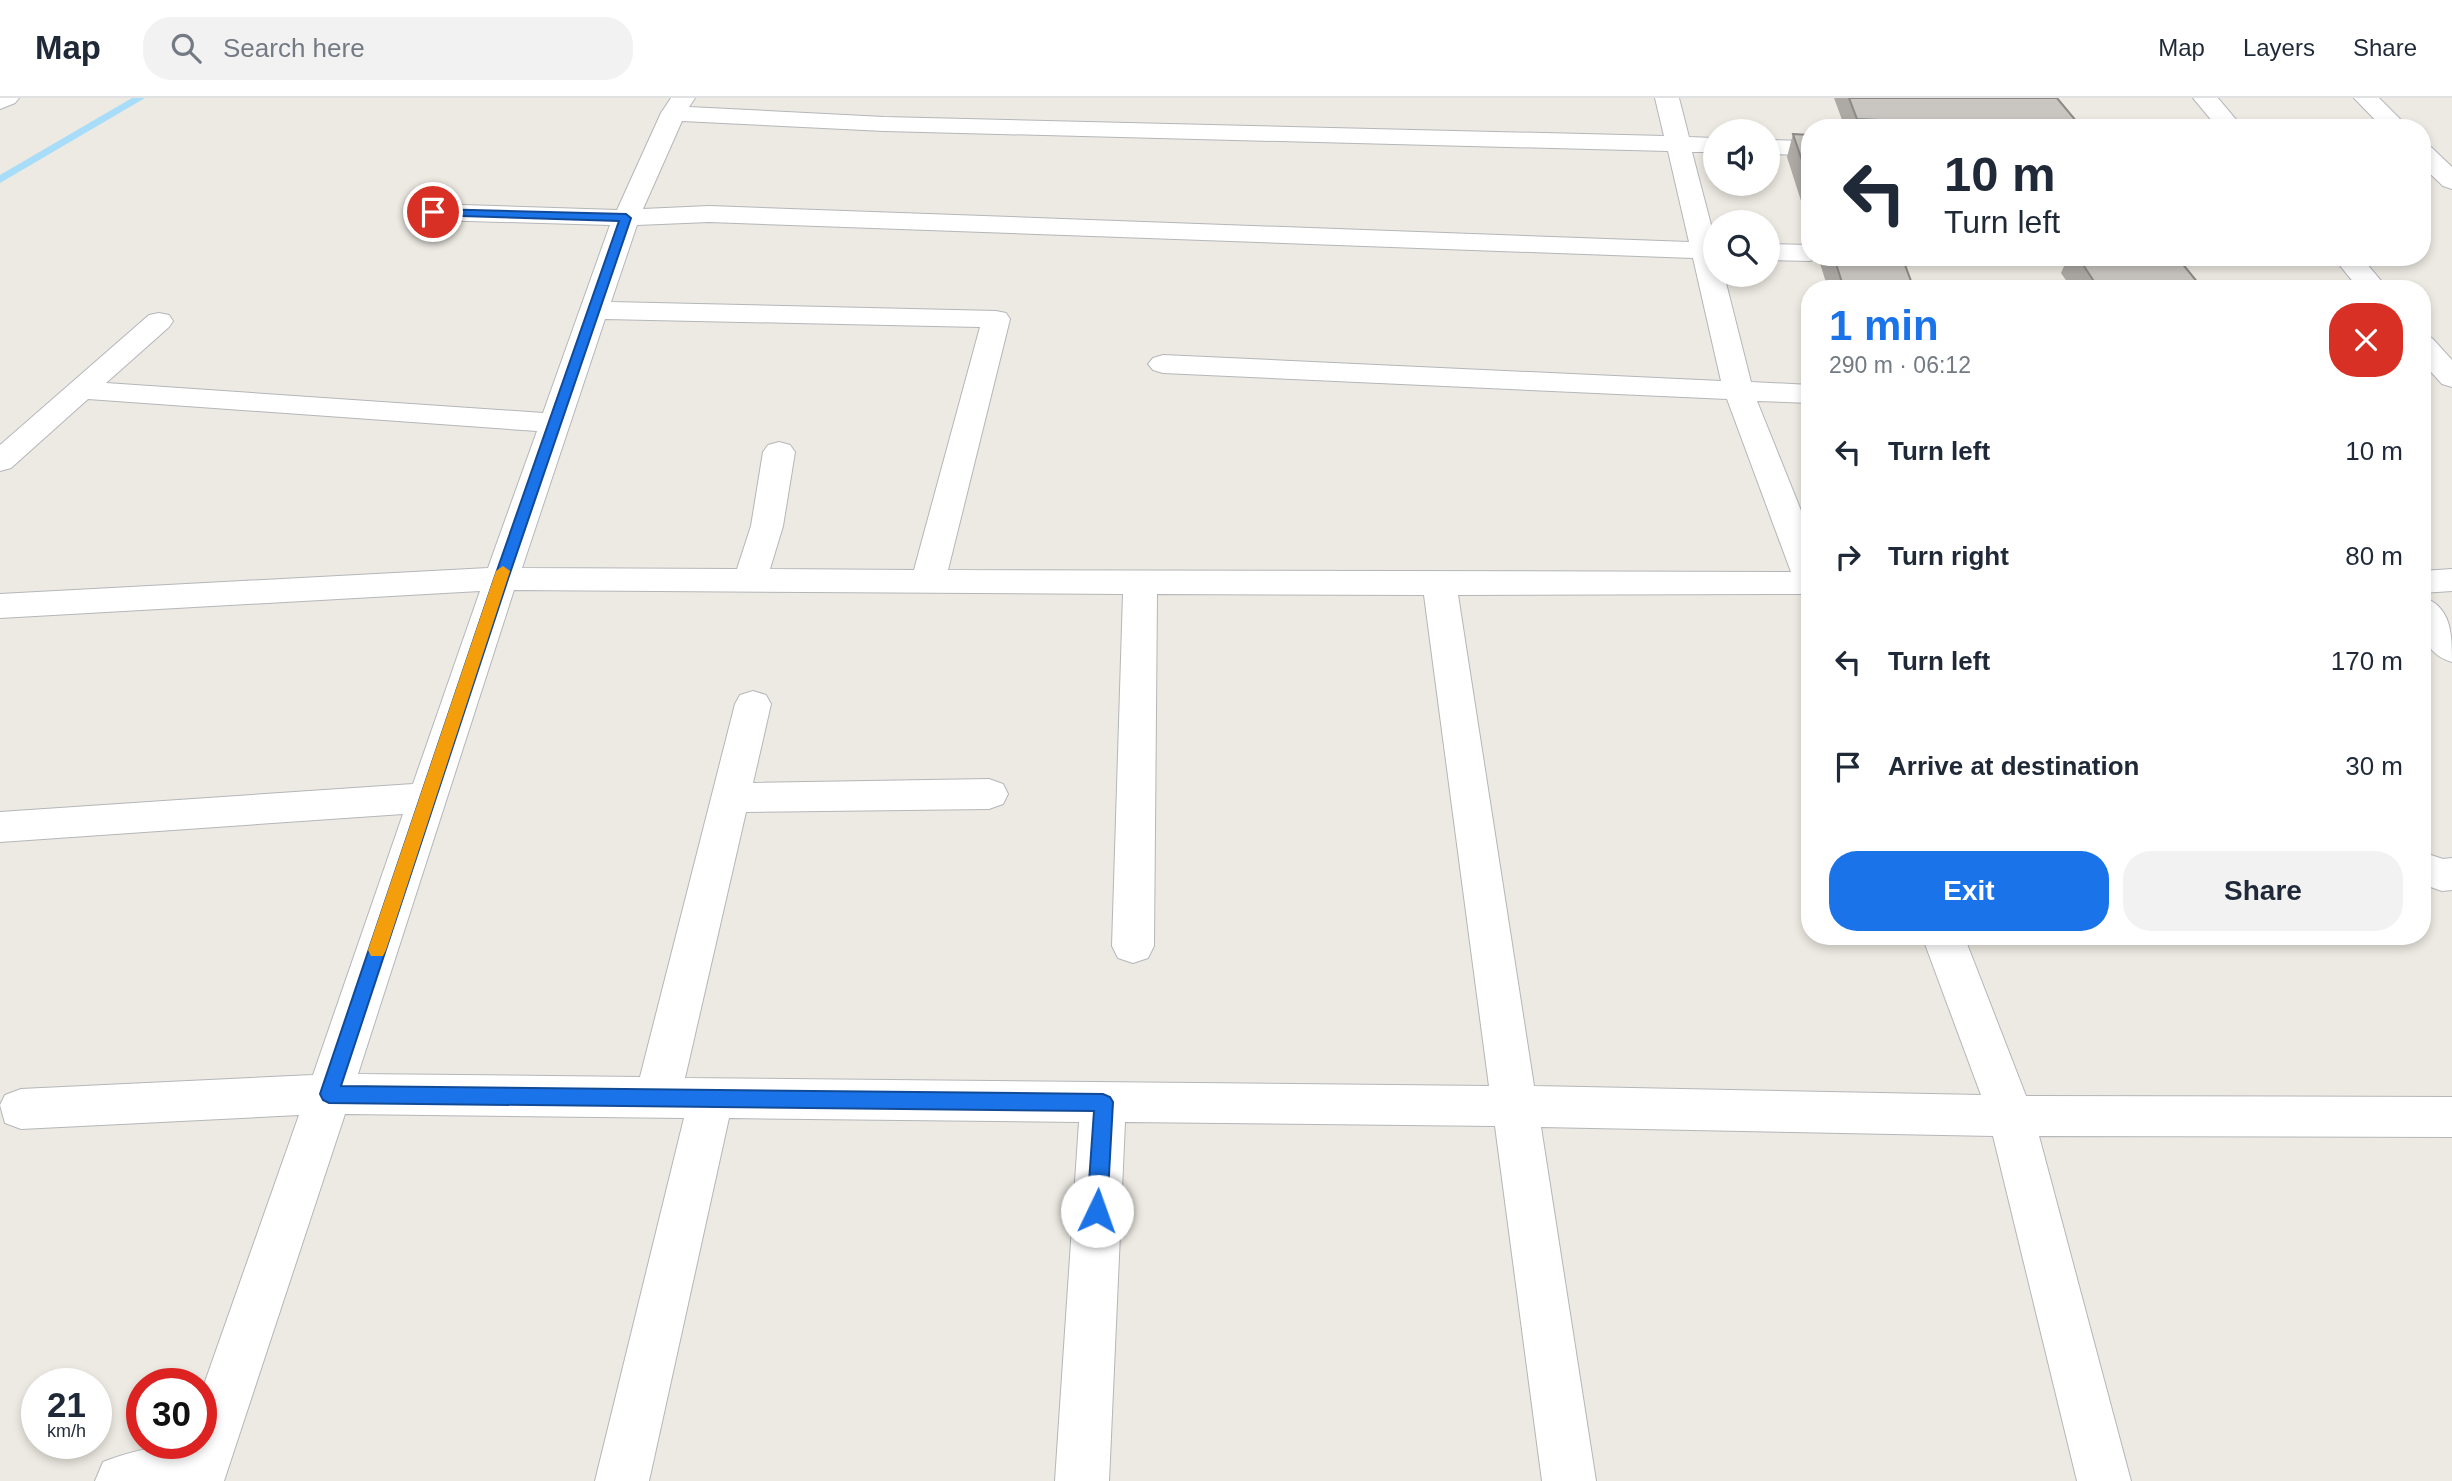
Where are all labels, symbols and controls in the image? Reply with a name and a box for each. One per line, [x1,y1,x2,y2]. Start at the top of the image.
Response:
search box [143,17,633,80]
text: Map [35,29,101,66]
icon: search [167,29,205,67]
text: Search here [223,33,365,63]
text: Map [2158,34,2205,61]
text: Layers [2243,34,2315,61]
text: Share [2353,34,2417,61]
map controls [1703,119,1780,287]
button: sound [1703,119,1780,196]
icon: left [1829,147,1920,238]
text: 10 m [1944,147,2056,201]
pin [403,182,463,242]
icon: arrive [414,193,452,231]
text: Turn left [1944,204,2060,240]
button: search [1703,210,1780,287]
text: 1 min [1829,302,1939,349]
button: close [2329,303,2403,377]
text: 290 m · 06:12 [1829,352,1971,378]
icon: left [1829,433,1867,471]
text: Turn left [1888,436,1990,466]
text: 10 m [2345,436,2403,466]
icon: right [1829,538,1867,576]
text: Turn right [1888,541,2009,571]
text: 80 m [2345,541,2403,571]
icon: left [1829,643,1867,681]
text: Turn left [1888,646,1990,676]
text: 170 m [2331,646,2403,676]
icon: arrive [1829,748,1867,786]
text: Arrive at destination [1888,751,2139,781]
text: 30 m [2345,751,2403,781]
button: Exit [1829,851,2109,931]
button: Share [2123,851,2403,931]
position arrow [1060,1174,1134,1248]
speed limit sign: 30 [126,1368,217,1459]
text: 21 [47,1385,86,1424]
text: km/h [47,1421,86,1441]

